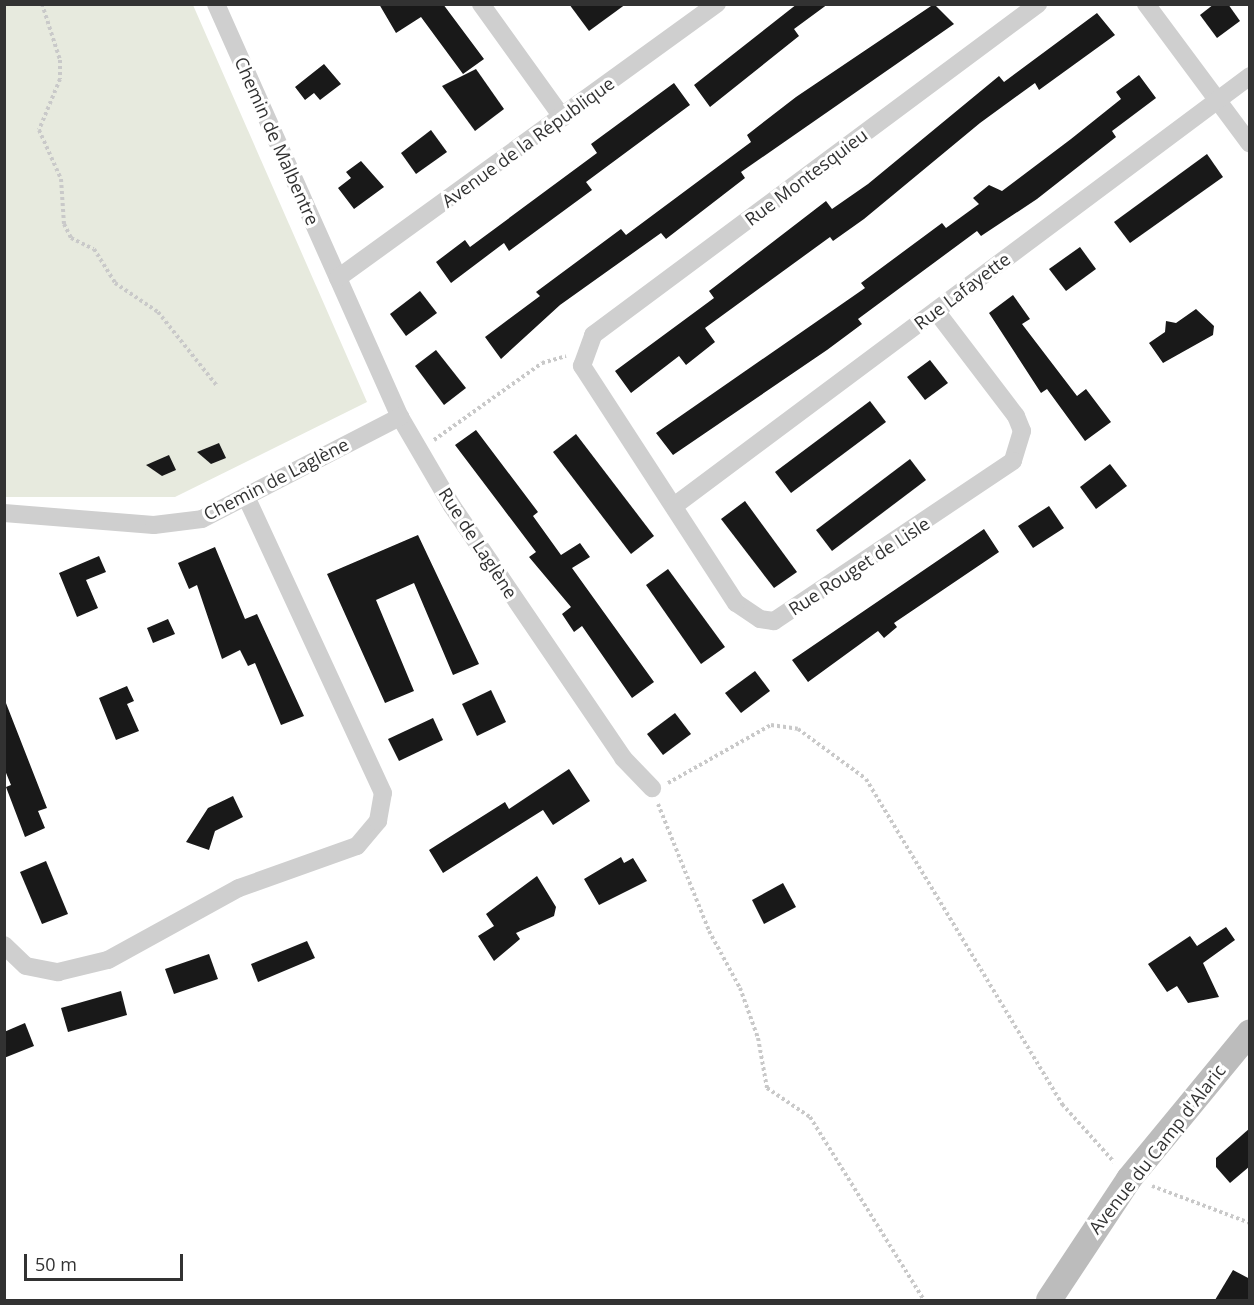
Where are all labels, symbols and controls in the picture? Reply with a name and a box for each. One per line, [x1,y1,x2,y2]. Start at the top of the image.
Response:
street label: Chemin de Malbentre [230,53,324,229]
street label: Avenue de la République [438,72,618,212]
street label: Rue Montesquieu [740,124,872,230]
street label: Rue Lafayette [910,248,1014,334]
street label: Chemin de Laglène [200,433,352,525]
street label: Rue de Laglène [434,484,522,602]
street label: Rue Rouget de Lisle [784,512,934,620]
street label: Avenue du Camp d'Alaric [1084,1060,1230,1238]
scale bar [27,1242,186,1280]
text: 50 m [35,1252,77,1276]

